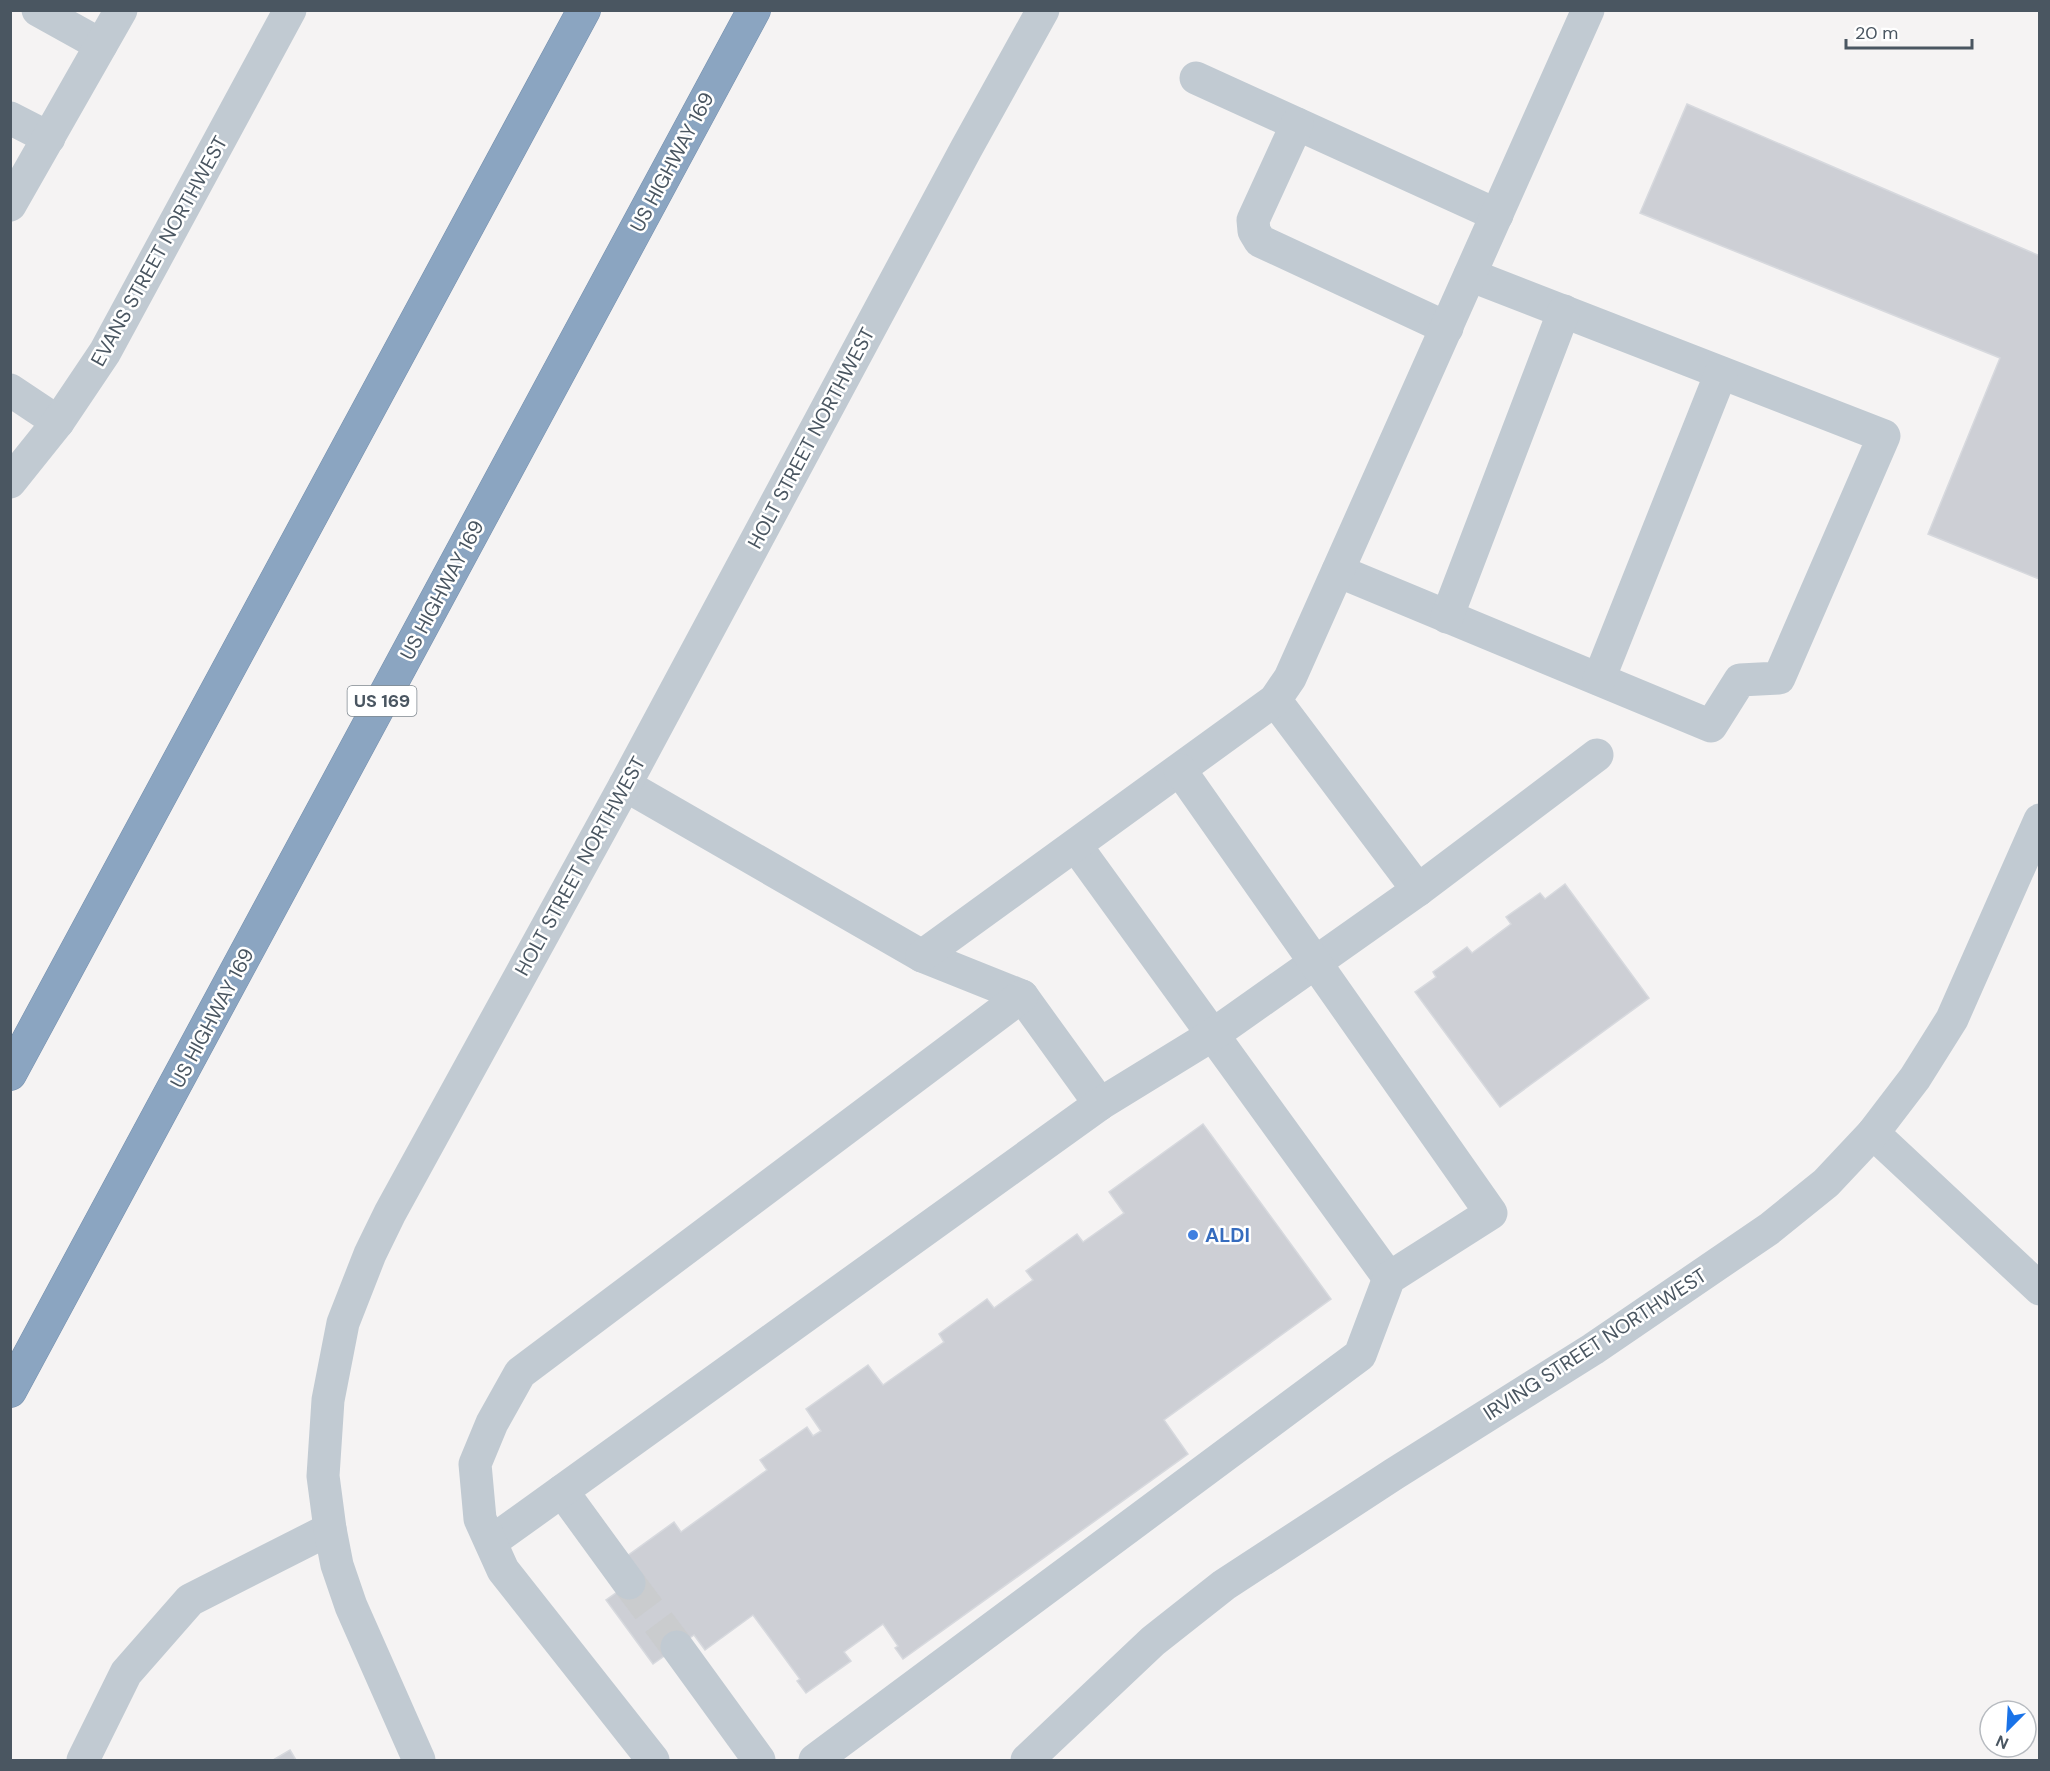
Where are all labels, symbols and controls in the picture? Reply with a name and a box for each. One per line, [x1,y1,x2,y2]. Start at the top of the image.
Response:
scale bar [1846,12,1972,50]
text: 20 m [1855,21,1898,45]
street label: US HIGHWAY 169 [624,88,720,236]
street label: EVANS STREET NORTHWEST [85,131,233,371]
street label: HOLT STREET NORTHWEST [742,323,880,553]
street label: US HIGHWAY 169 [394,516,490,664]
road number: US 169 [348,686,416,716]
street label: HOLT STREET NORTHWEST [509,752,651,980]
street label: US HIGHWAY 169 [164,944,260,1092]
place label: ALDI [1205,1222,1250,1248]
marker: ALDI [1186,1228,1200,1242]
street label: IRVING STREET NORTHWEST [1478,1262,1712,1426]
north arrow [1978,1699,2038,1759]
text: N [1993,1730,2012,1754]

